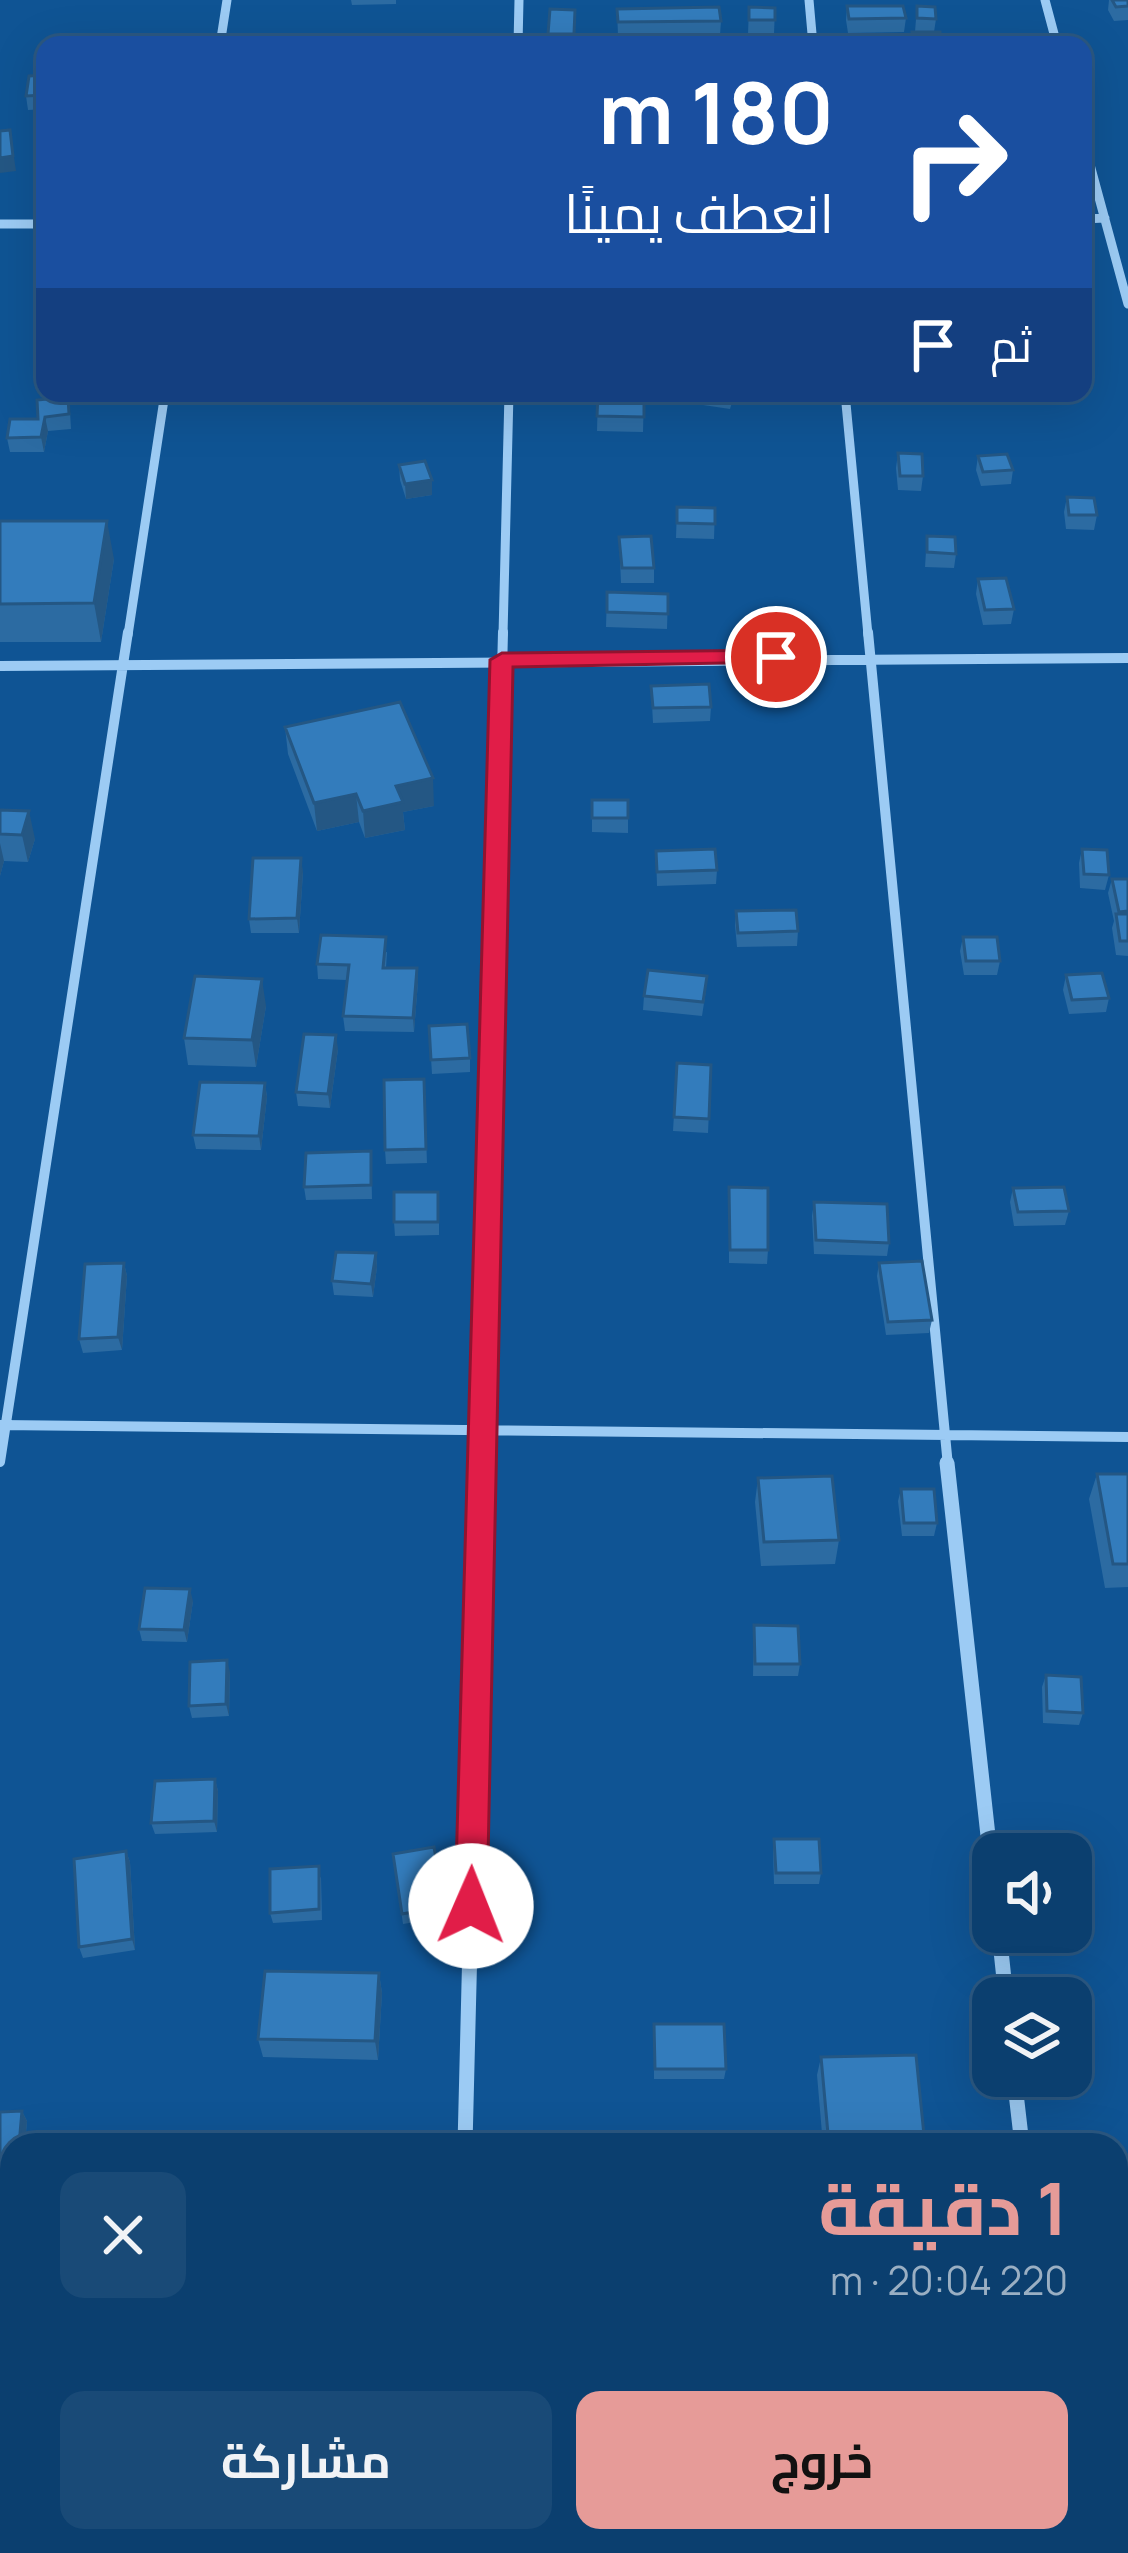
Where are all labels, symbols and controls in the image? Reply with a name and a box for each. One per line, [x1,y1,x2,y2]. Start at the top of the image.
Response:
text: 180 m [598,54,834,169]
icon: right [876,84,1032,240]
text: انعطف يمينًا [564,175,834,249]
icon: arrive [900,312,966,378]
text: ثم [990,314,1032,376]
pin [725,606,827,708]
icon: arrive [743,624,809,690]
map controls [972,1833,1092,2097]
button: sound [972,1833,1092,1953]
position arrow [408,1843,534,1969]
button: layers [972,1977,1092,2097]
text: 1 دقيقة [819,2158,1068,2257]
button: close [60,2172,186,2298]
text: 220 m · 20:04 [830,2253,1068,2307]
button: مشاركة [60,2391,552,2529]
button: خروج [576,2391,1068,2529]

